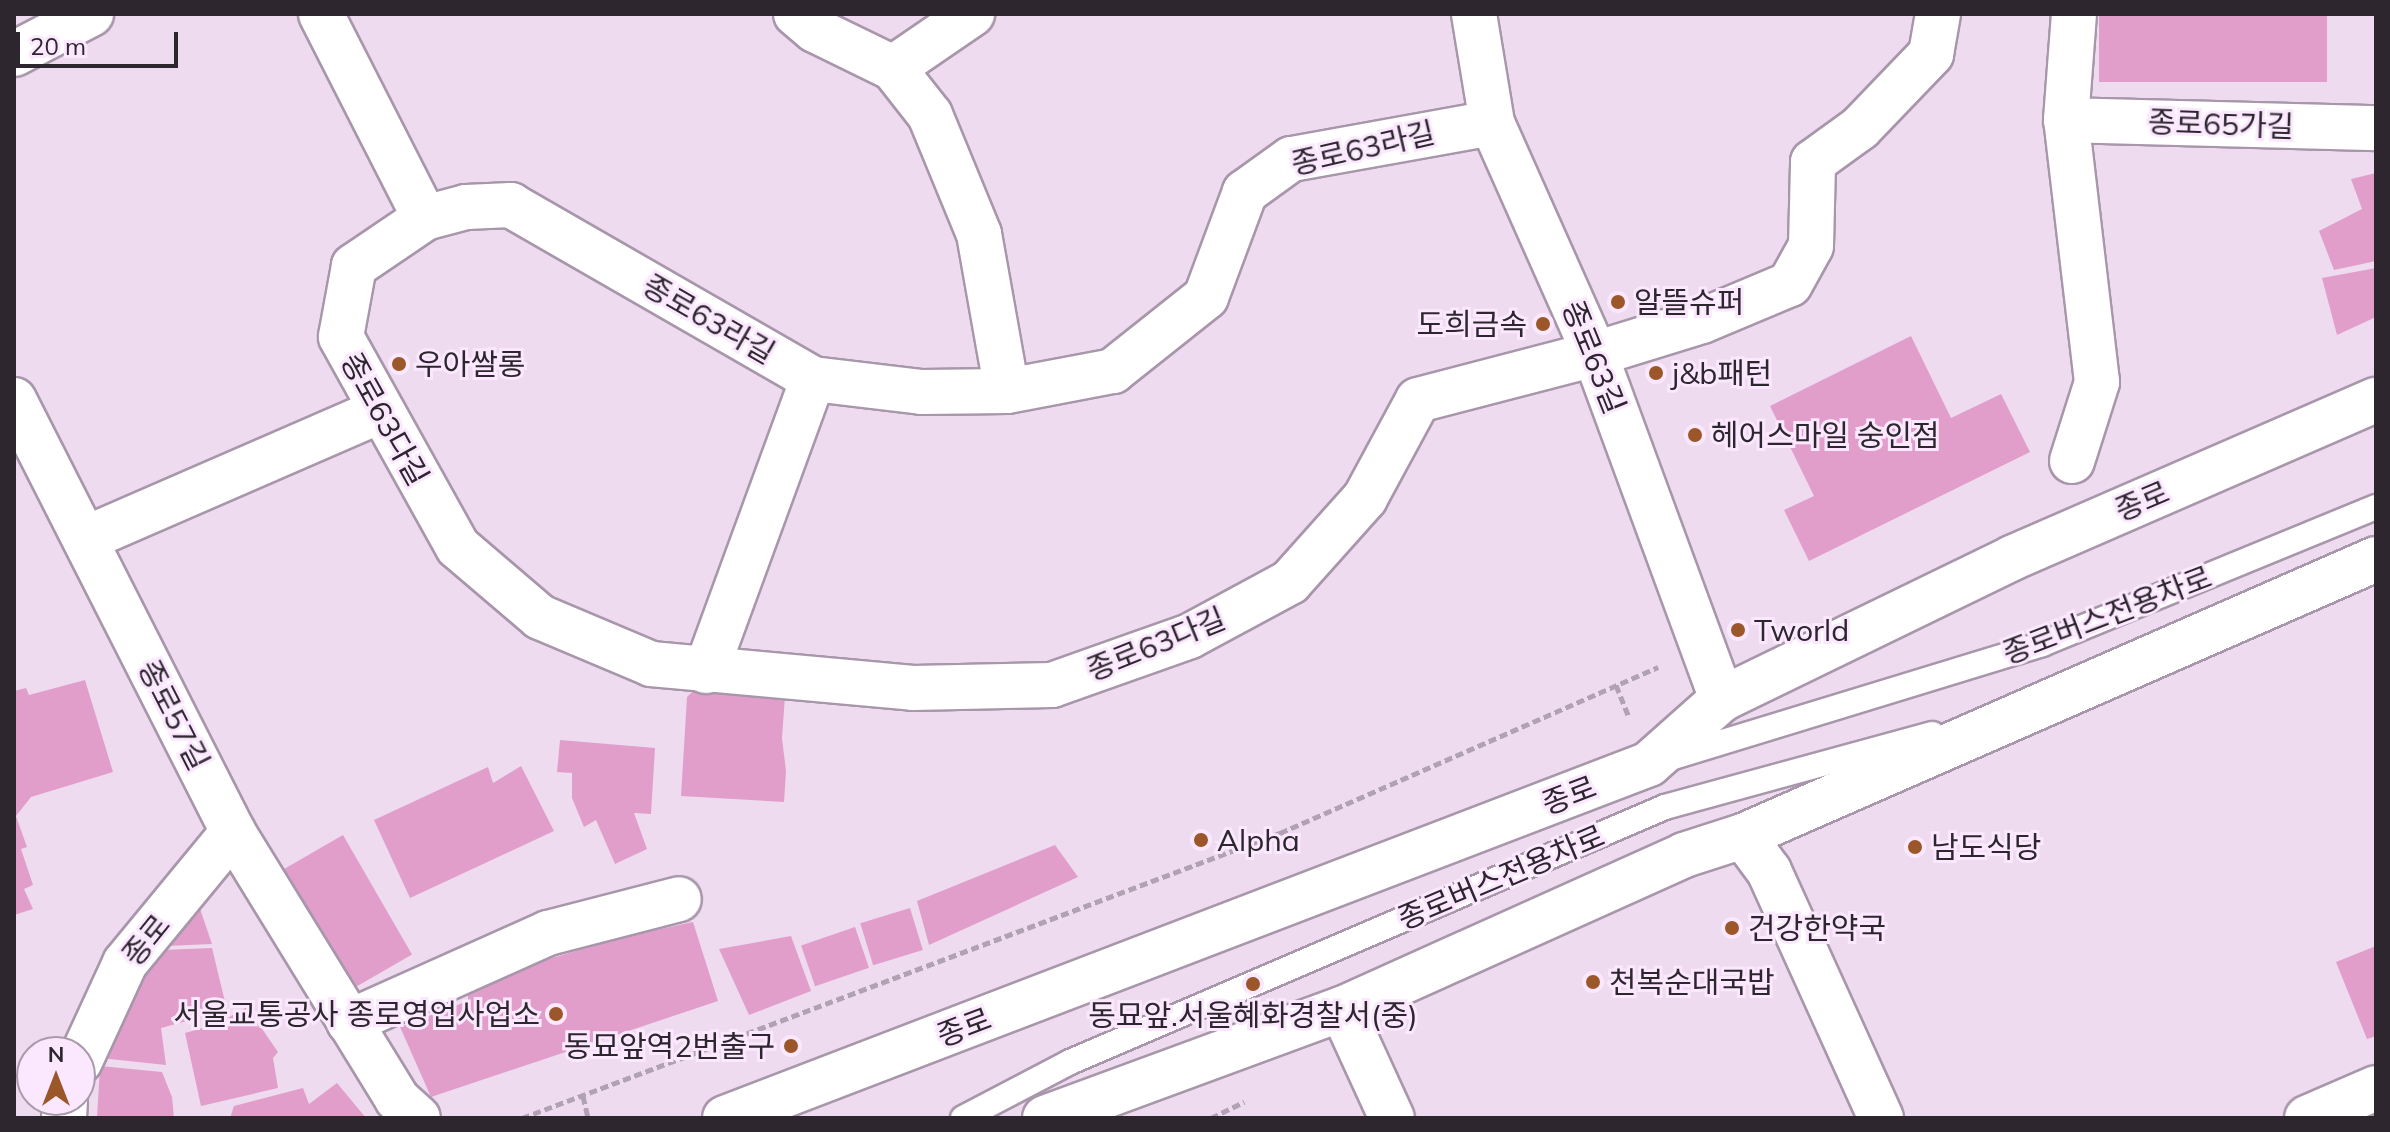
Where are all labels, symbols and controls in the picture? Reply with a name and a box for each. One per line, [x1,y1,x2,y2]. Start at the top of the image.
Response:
scale bar [20,16,182,66]
text: 20 m [30,31,86,61]
street label: 종로65가길 [2147,103,2295,145]
street label: 종로63라길 [1288,114,1438,182]
street label: 종로63라길 [637,267,781,371]
place label: 알뜰슈퍼 [1634,284,1744,320]
marker: 알뜰슈퍼 [1609,293,1627,311]
street label: 종로63길 [1555,295,1633,419]
place label: 도희금속 [1417,306,1527,342]
marker: 도희금속 [1534,315,1552,333]
street label: 종로63다길 [334,346,436,492]
place label: 우아쌀롱 [415,346,525,382]
marker: 우아쌀롱 [390,355,408,373]
place label: j&b패턴 [1672,355,1772,391]
marker: j&b패턴 [1647,364,1665,382]
place label: 헤어스마일 숭인점 [1711,417,1940,453]
marker: 헤어스마일 숭인점 [1686,426,1704,444]
street label: 종로 [2110,474,2174,528]
street label: 종로버스전용차로 [1997,559,2217,671]
street label: 종로63다길 [1081,600,1231,688]
place label: Tworld [1754,612,1849,648]
marker: Tworld [1729,621,1747,639]
street label: 종로57길 [131,654,217,776]
street label: 종로 [1537,768,1601,822]
street label: 종로버스전용차로 [1392,817,1610,937]
place label: Alpha [1217,822,1300,858]
place label: 남도식당 [1931,829,2041,865]
marker: Alpha [1192,831,1210,849]
marker: 남도식당 [1906,838,1924,856]
street label: 종로 [115,907,177,973]
place label: 건강한약국 [1748,910,1886,946]
marker: 건강한약국 [1723,919,1741,937]
place label: 천복순대국밥 [1609,964,1775,1000]
marker: 천복순대국밥 [1584,973,1602,991]
marker: 동묘앞.서울혜화경찰서(중) [1244,975,1262,993]
place label: 서울교통공사 종로영업사업소 [173,996,540,1032]
place label: 동묘앞.서울혜화경찰서(중) [1088,997,1418,1033]
street label: 종로 [932,1000,996,1054]
marker: 서울교통공사 종로영업사업소 [547,1005,565,1023]
place label: 동묘앞역2번출구 [564,1028,775,1064]
north arrow [16,1036,96,1116]
marker: 동묘앞역2번출구 [782,1037,800,1055]
text: N [48,1040,64,1068]

